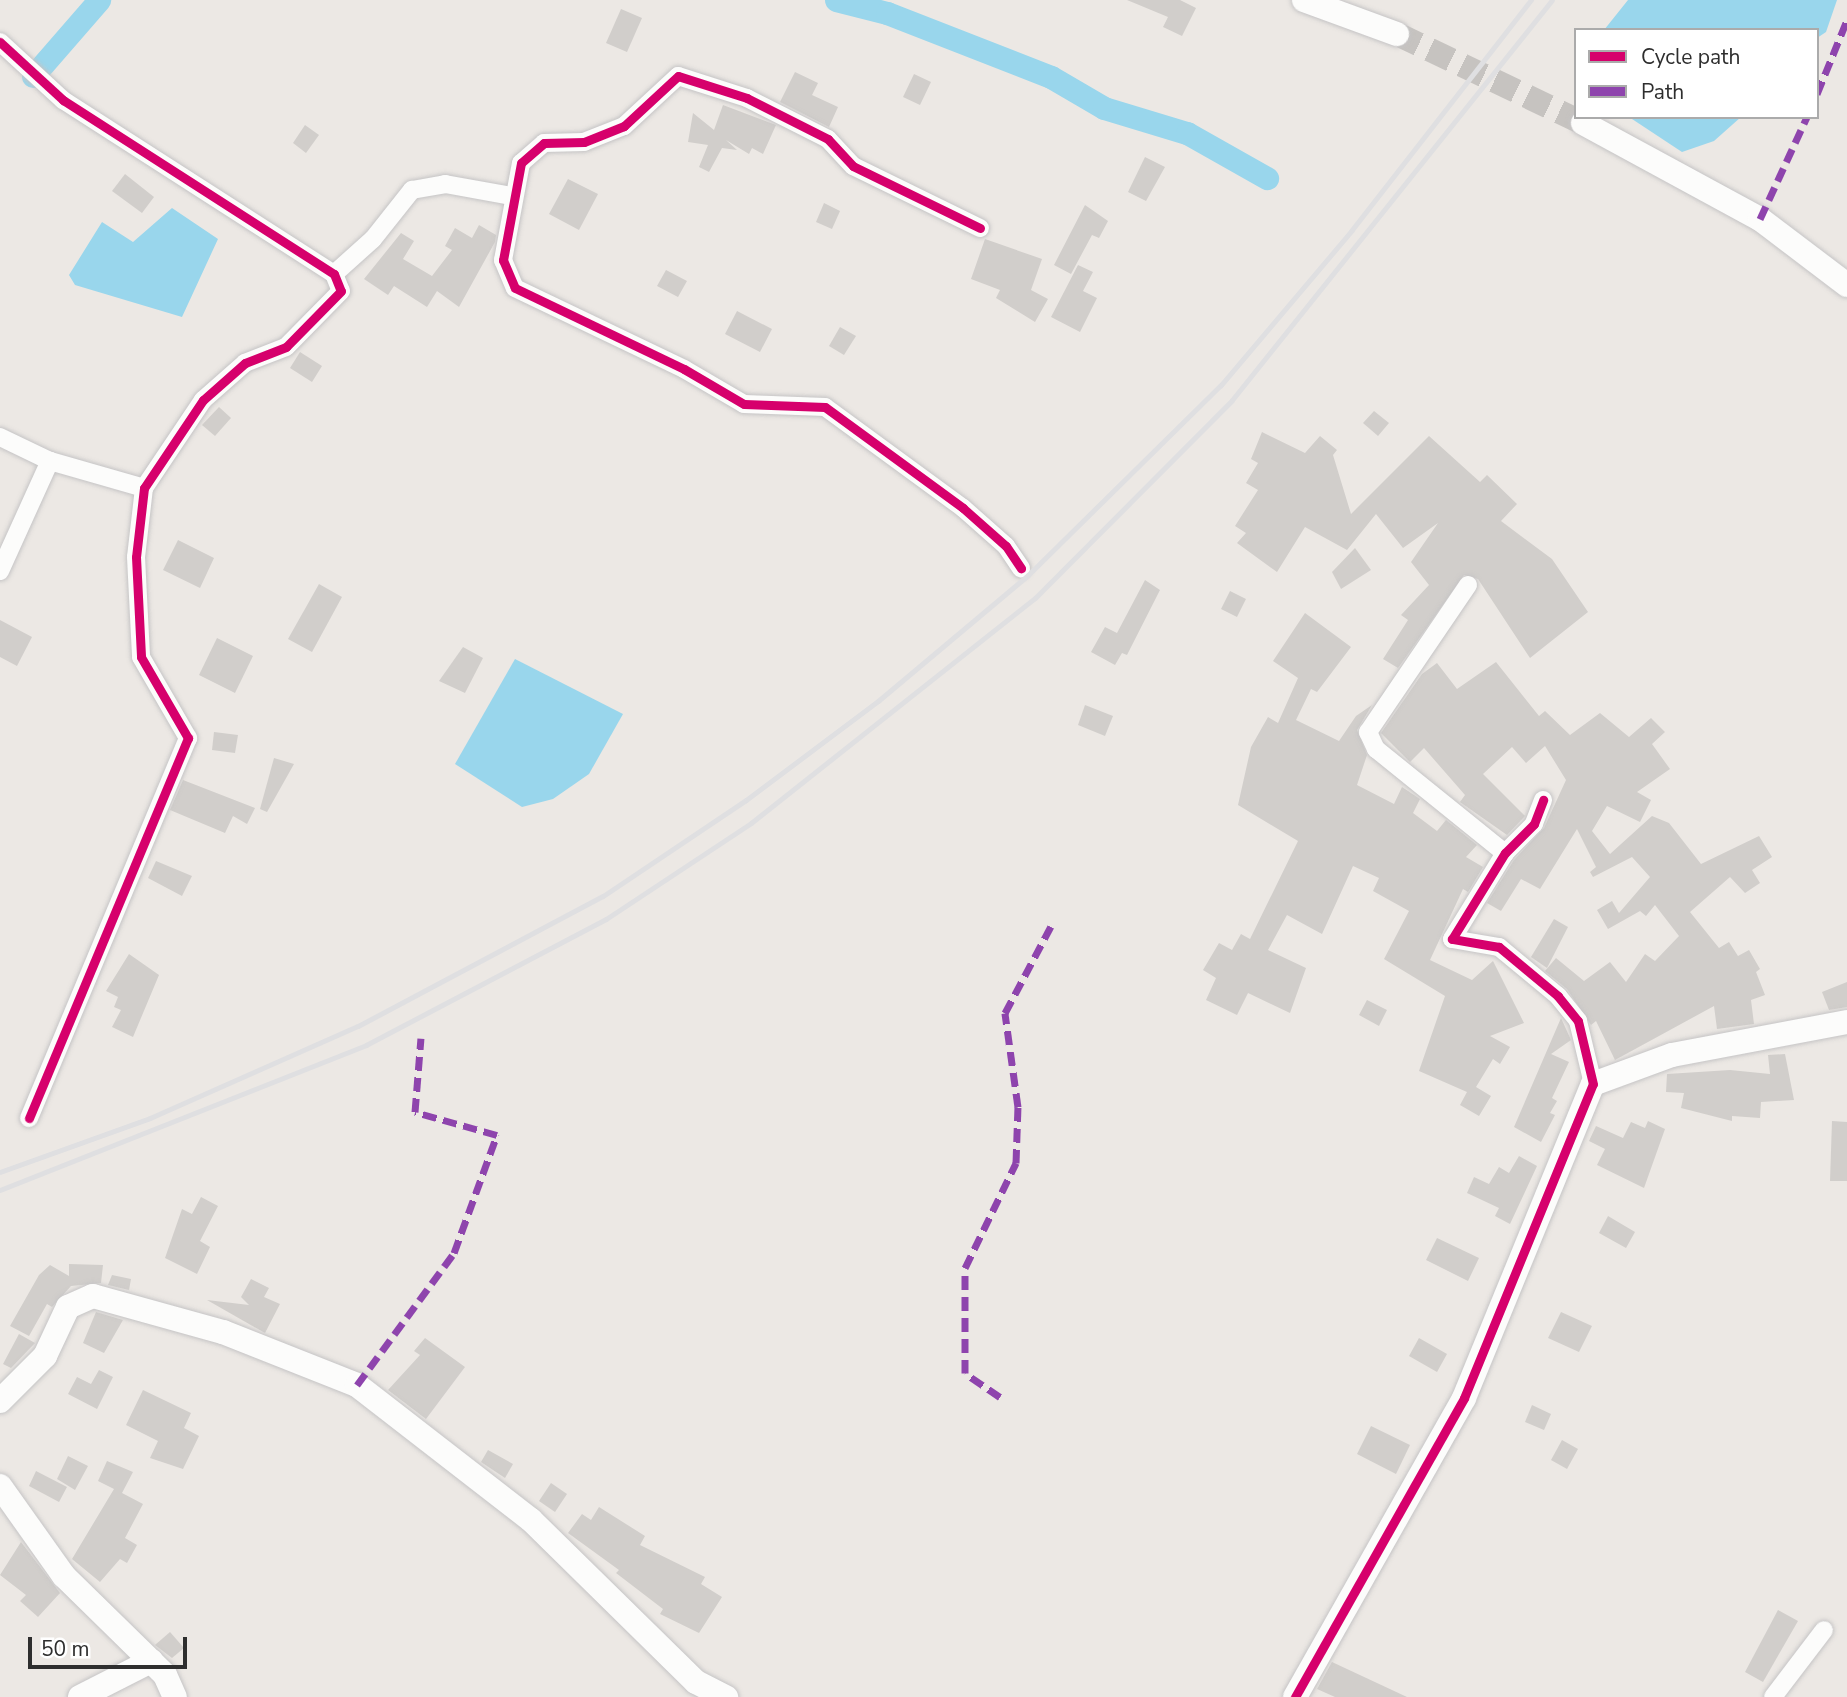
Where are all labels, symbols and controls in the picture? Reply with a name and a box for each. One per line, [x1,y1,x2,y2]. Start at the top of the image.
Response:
legend [1574,28,1819,119]
text: Cycle path [1641,43,1740,71]
text: Path [1641,78,1684,106]
scale bar [32,1624,191,1668]
text: 50 m [41,1635,90,1663]

